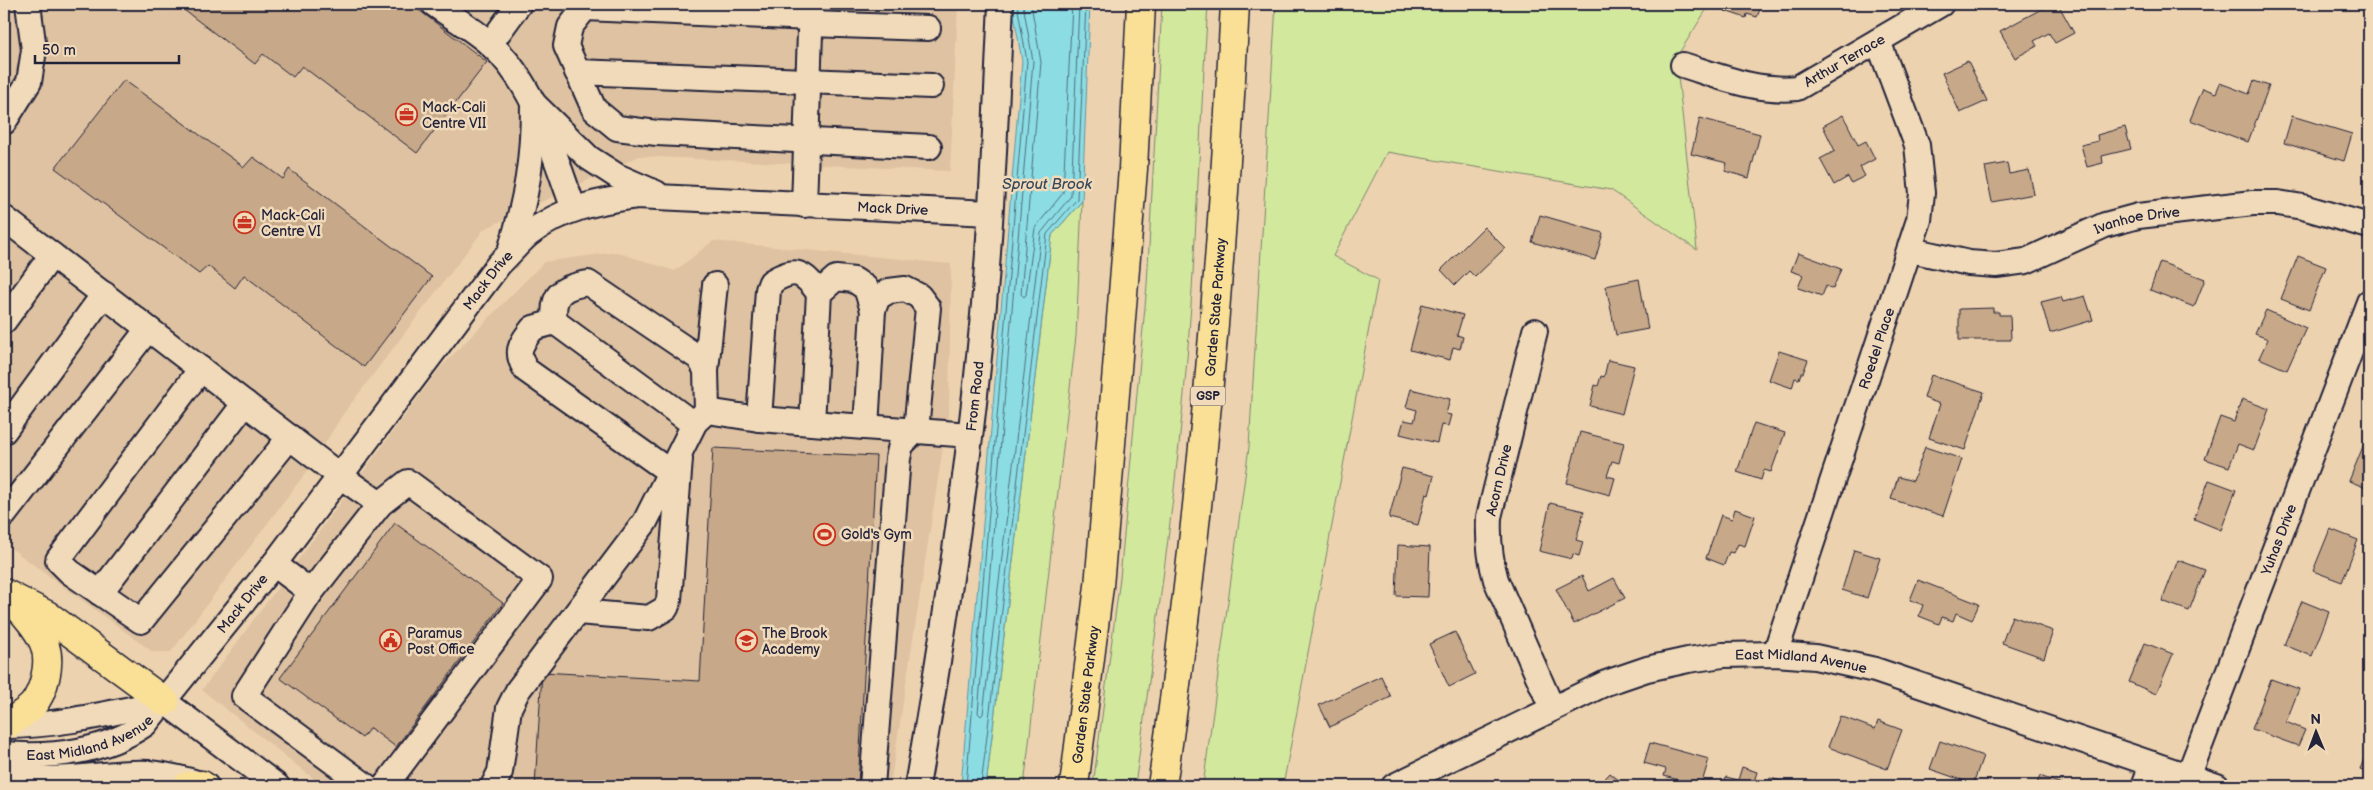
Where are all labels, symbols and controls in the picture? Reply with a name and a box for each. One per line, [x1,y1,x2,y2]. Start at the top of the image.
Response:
street label: Arthur Terrace [1801,30,1888,91]
scale bar [35,32,179,64]
text: 50 m [42,41,76,60]
place label: Mack-Cali Centre VII [422,99,486,132]
office icon: Mack-Cali Centre VII [394,103,418,127]
water label: Sprout Brook [1002,175,1093,194]
street label: Mack Drive [857,198,929,219]
street label: Ivanhoe Drive [2091,203,2181,237]
place label: Mack-Cali Centre VI [261,207,325,240]
office icon: Mack-Cali Centre VI [233,211,257,235]
street label: Garden State Parkway [1201,237,1229,377]
street label: Mack Drive [459,247,516,313]
street label: Roedel Place [1855,305,1898,391]
street label: From Road [962,360,987,432]
road number: GSP [1190,386,1226,406]
street label: Acorn Drive [1482,442,1516,518]
street label: Yuhas Drive [2257,502,2300,578]
sports icon: Gold's Gym [813,522,837,546]
place label: Gold's Gym [841,526,912,543]
street label: Mack Drive [213,570,271,636]
street label: Garden State Parkway [1068,624,1103,765]
place label: Paramus Post Office [407,625,475,658]
place label: The Brook Academy [762,625,827,658]
public building icon: Paramus Post Office [379,629,403,653]
school or university icon: The Brook Academy [734,629,758,653]
street label: East Midland Avenue [1735,645,1869,677]
north arrow [2290,708,2340,758]
text: N [2310,711,2321,728]
street label: East Midland Avenue [26,712,157,764]

